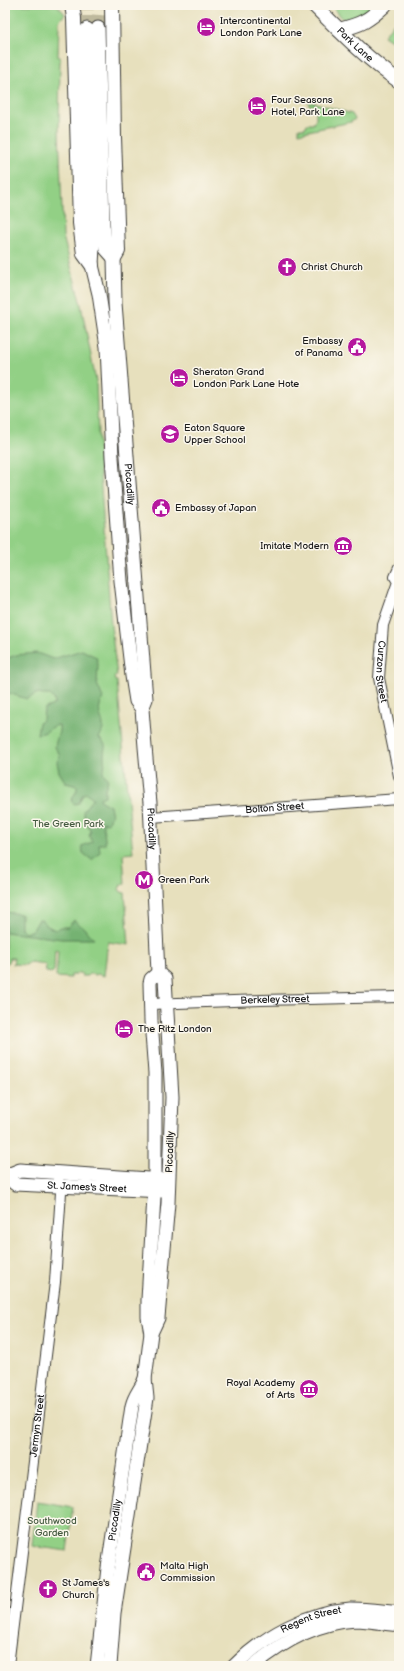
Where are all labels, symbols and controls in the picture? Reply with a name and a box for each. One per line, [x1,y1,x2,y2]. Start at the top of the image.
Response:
place label: Intercontinental London Park Lane [220,15,302,39]
hotel icon: Intercontinental London Park Lane [195,16,217,38]
street label: Park Lane [334,25,376,65]
place label: Four Seasons Hotel, Park Lane [271,94,345,118]
hotel icon: Four Seasons Hotel, Park Lane [246,95,268,117]
church icon: Christ Church [276,256,298,278]
place label: Christ Church [301,261,363,273]
place label: Embassy of Panama [295,335,343,359]
public building icon: Embassy of Panama [346,336,368,358]
place label: Sheraton Grand London Park Lane Hote [193,366,299,390]
hotel icon: Sheraton Grand London Park Lane Hote [168,367,190,389]
place label: Eaton Square Upper School [184,422,245,446]
school or university icon: Eaton Square Upper School [159,423,181,445]
street label: Piccadilly [122,463,137,506]
public building icon: Embassy of Japan [150,497,172,519]
place label: Embassy of Japan [175,502,257,514]
museum icon: Imitate Modern [332,535,354,557]
place label: Imitate Modern [260,540,329,552]
street label: Curzon Street [373,640,390,704]
street label: Bolton Street [245,800,304,816]
street label: Piccadilly [144,807,158,850]
park label: The Green Park [32,818,104,830]
metro station icon: Green Park [133,869,155,891]
place label: Green Park [158,874,209,886]
street label: Berkeley Street [240,993,310,1007]
hotel icon: The Ritz London [113,1018,135,1040]
place label: The Ritz London [138,1023,212,1035]
street label: Piccadilly [163,1130,177,1173]
street label: St. James's Street [47,1180,127,1195]
place label: Royal Academy of Arts [226,1377,295,1401]
museum icon: Royal Academy of Arts [298,1378,320,1400]
street label: Jermyn Street [28,1394,47,1458]
street label: Piccadilly [106,1498,124,1542]
park label: Southwood Garden [27,1515,77,1539]
place label: Malta High Commission [160,1560,216,1584]
public building icon: Malta High Commission [135,1561,157,1583]
place label: St James's Church [62,1577,110,1601]
church icon: St James's Church [37,1578,59,1600]
street label: Regent Street [278,1604,342,1636]

